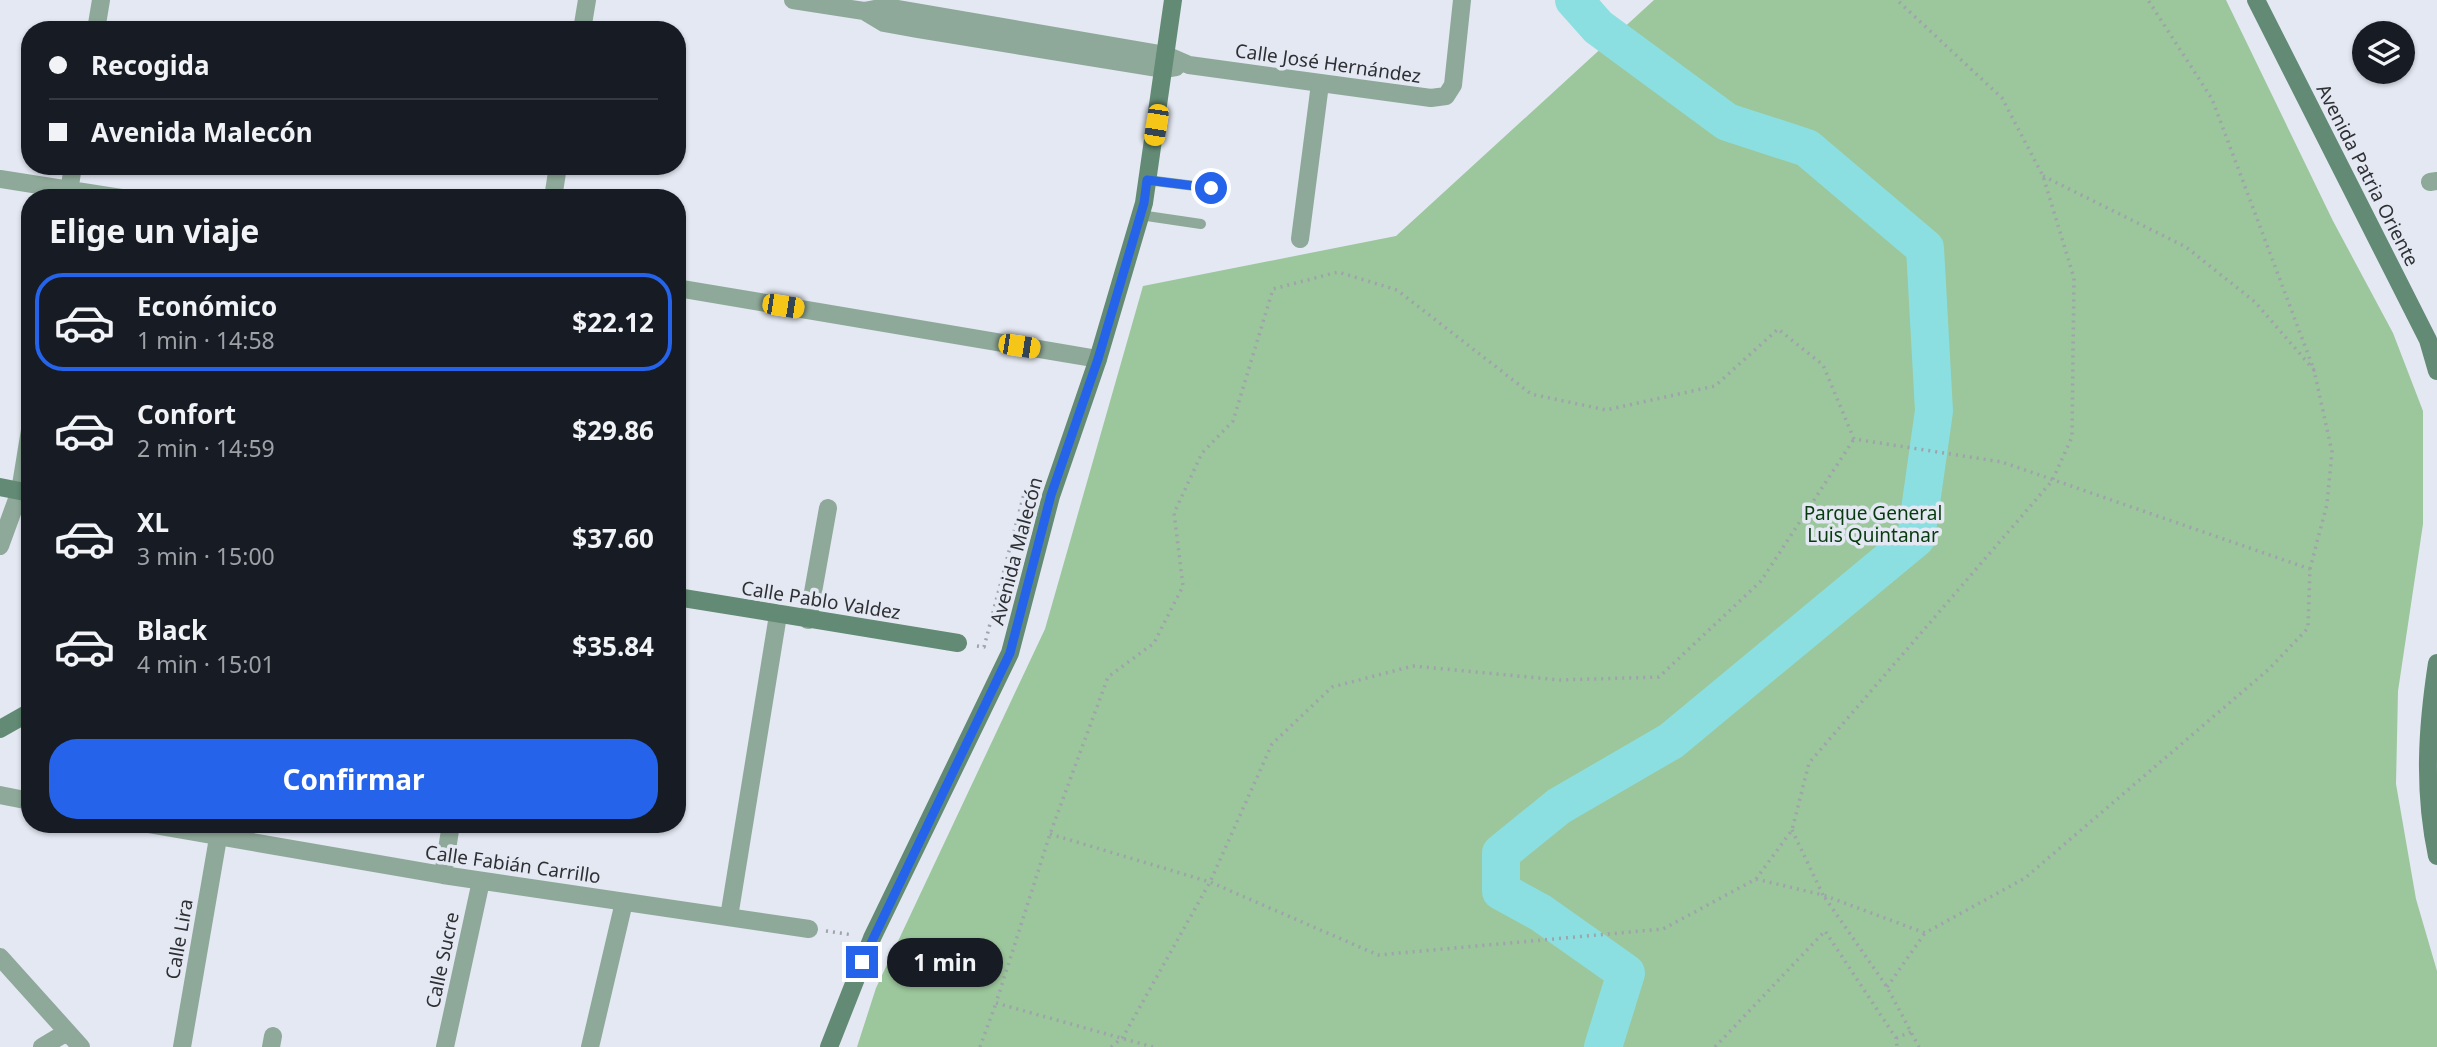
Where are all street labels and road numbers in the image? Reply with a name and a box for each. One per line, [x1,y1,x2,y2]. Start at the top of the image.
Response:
street label: Calle José Hernández [1233,37,1423,89]
street label: Avenida Patria Oriente [2311,79,2425,271]
street label: Avenida Malecón [984,474,1048,628]
street label: Calle Pablo Valdez [739,575,903,625]
street label: Calle Fabián Carrillo [423,839,603,889]
street label: Calle Lira [159,897,199,981]
street label: Calle Sucre [419,910,465,1010]

